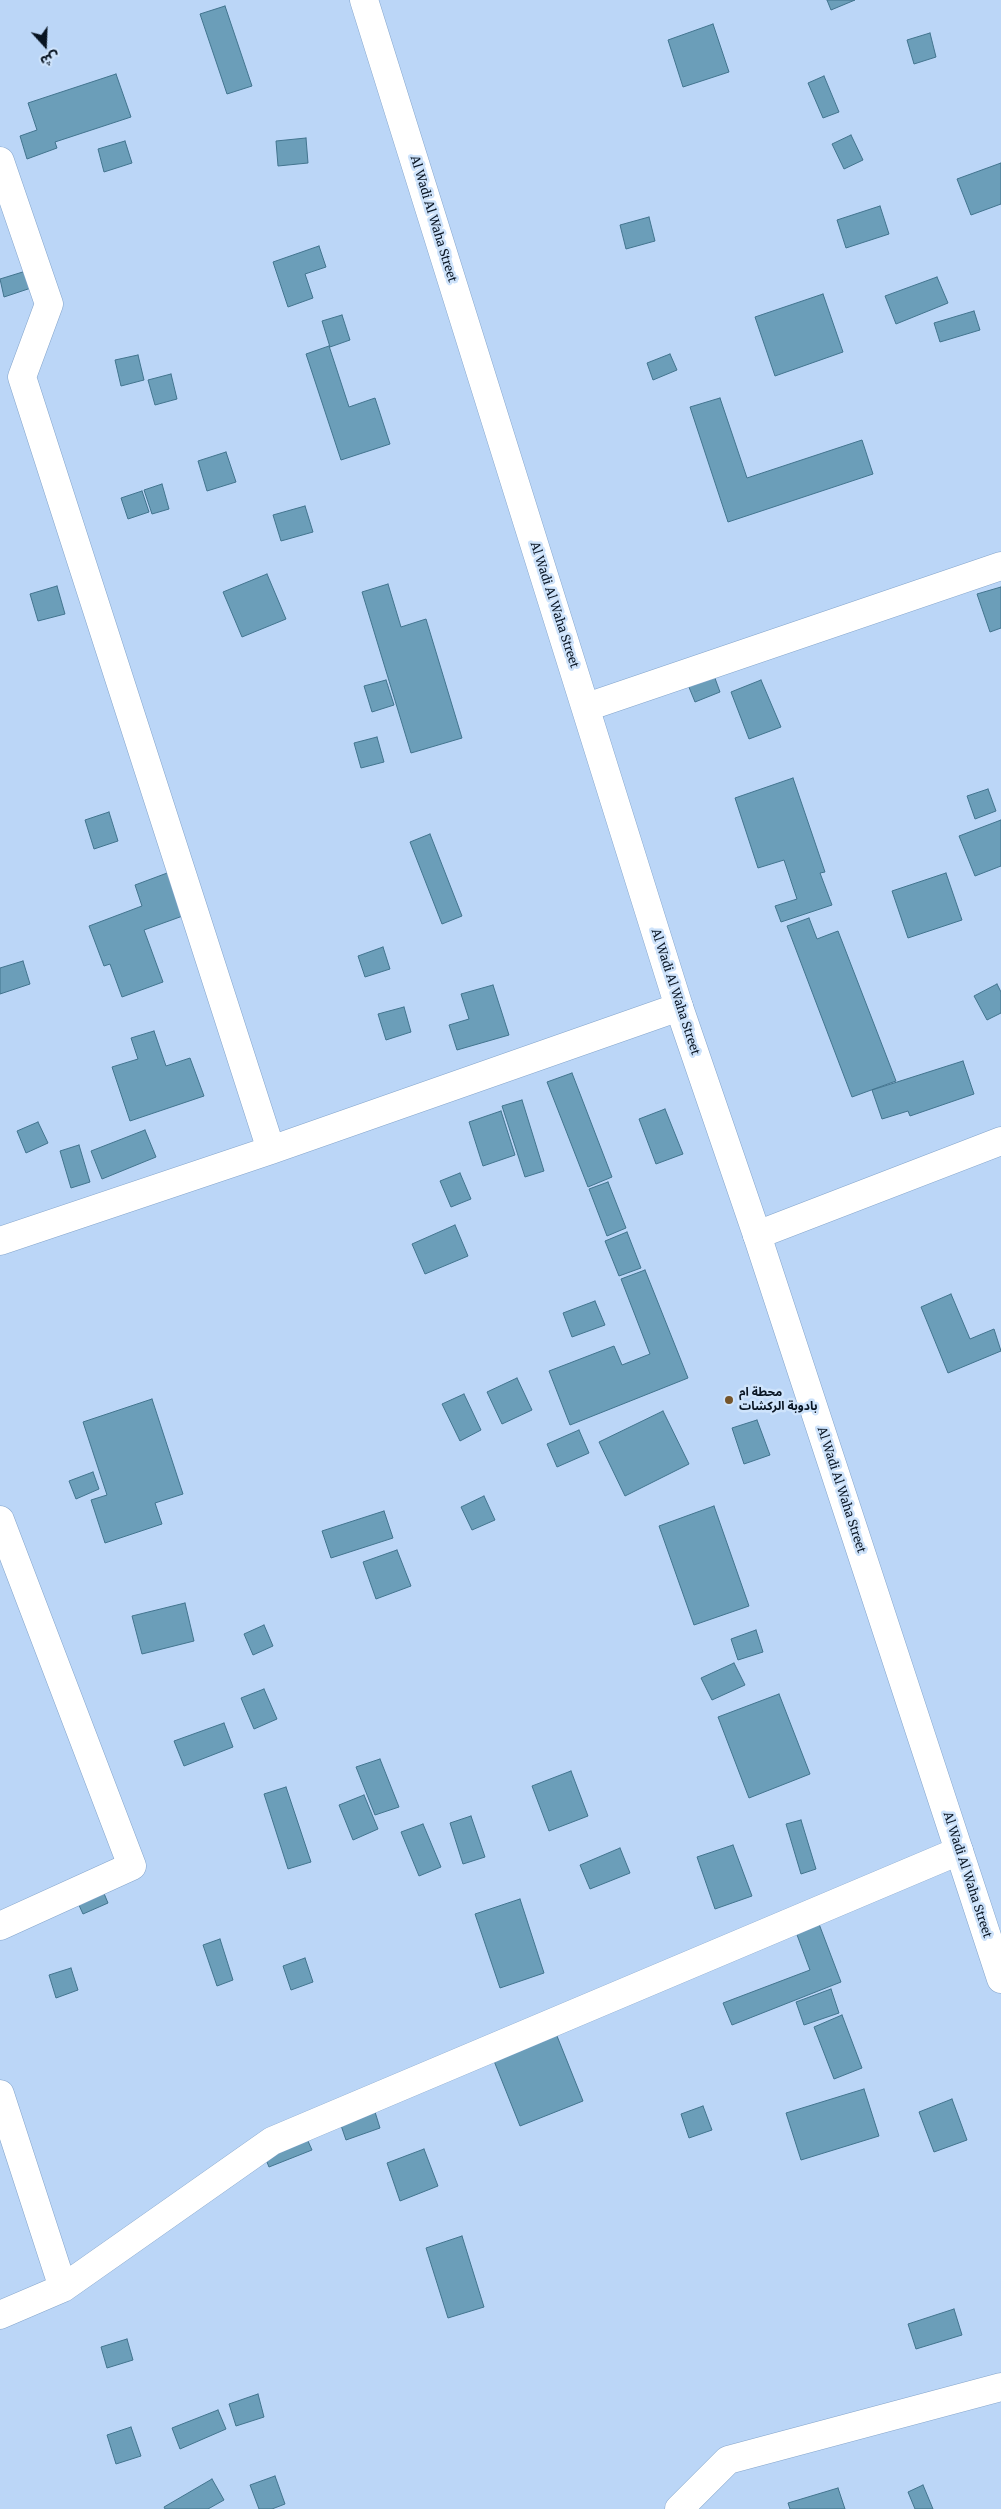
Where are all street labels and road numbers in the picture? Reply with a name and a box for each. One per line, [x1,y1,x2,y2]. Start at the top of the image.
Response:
street label: Al Wadi Al Waha Street [407,154,459,284]
street label: Al Wadi Al Waha Street [527,540,581,670]
street label: Al Wadi Al Waha Street [648,927,702,1057]
street label: Al Wadi Al Waha Street [814,1425,868,1555]
street label: Al Wadi Al Waha Street [940,1810,994,1940]

